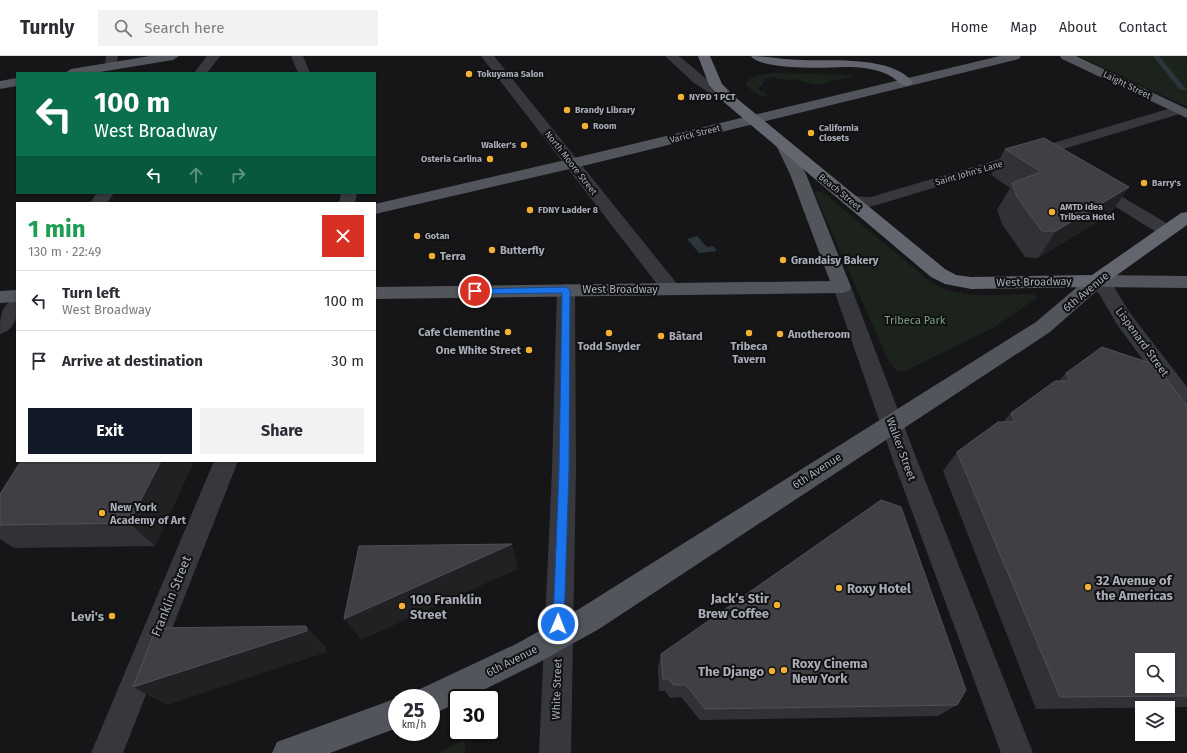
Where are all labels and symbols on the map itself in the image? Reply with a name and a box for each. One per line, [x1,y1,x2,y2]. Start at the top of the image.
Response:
marker: Tokuyama Salon [464,69,474,79]
place label: Tokuyama Salon [477,69,544,79]
street label: Laight Street [1102,69,1153,101]
marker: NYPD 1 PCT [676,92,686,102]
place label: NYPD 1 PCT [689,92,735,102]
marker: Brandy Library [562,105,572,115]
place label: Brandy Library [575,105,636,115]
marker: Room [580,121,590,131]
place label: Room [593,121,617,131]
street label: Varick Street [669,123,722,145]
place label: California Closets [819,123,859,143]
marker: California Closets [806,128,816,138]
street label: North Moore Street [543,129,599,197]
place label: Walker's [481,140,517,150]
marker: Walker's [519,140,529,150]
place label: Osteria Carlina [421,154,482,164]
marker: Osteria Carlina [485,154,495,164]
street label: Saint John's Lane [934,159,1004,187]
street label: Beach Street [817,172,864,213]
marker: Barry's [1139,178,1149,188]
place label: Barry's [1152,178,1181,188]
place label: AMTD Idea Tribeca Hotel [1059,202,1115,222]
marker: FDNY Ladder 8 [525,205,535,215]
place label: FDNY Ladder 8 [538,205,598,215]
marker: AMTD Idea Tribeca Hotel [1047,207,1057,217]
marker: Gotan [412,231,422,241]
place label: Gotan [425,231,450,241]
place label: Butterfly [500,244,545,257]
marker: Butterfly [487,245,497,255]
place label: Terra [440,250,466,263]
marker: Terra [427,251,437,261]
place label: Grandaisy Bakery [791,254,879,267]
marker: Grandaisy Bakery [778,255,788,265]
street label: 6th Avenue [1060,269,1112,315]
pin [458,274,492,308]
street label: West Broadway [996,275,1072,289]
street label: West Broadway [582,283,658,296]
street label: Lispenard Street [1113,305,1171,379]
park label: Tribeca Park [885,314,946,327]
place label: Cafe Clementine [418,326,500,339]
marker: Cafe Clementine [503,327,513,337]
marker: Todd Snyder [604,328,614,338]
marker: Tribeca Tavern [744,328,754,338]
place label: Anotheroom [787,328,850,341]
marker: Anotheroom [775,329,785,339]
place label: Bâtard [669,330,703,343]
marker: Bâtard [656,331,666,341]
place label: Todd Snyder [578,340,641,353]
place label: Tribeca Tavern [731,340,767,366]
place label: One White Street [436,344,522,357]
marker: One White Street [524,345,534,355]
street label: Walker Street [884,416,918,482]
street label: 6th Avenue [790,450,844,492]
place label: New York Academy of Art [109,501,187,527]
marker: New York Academy of Art [97,508,107,518]
street label: Franklin Street [148,553,194,639]
place label: 32 Avenue of the Americas [1095,573,1174,603]
place label: Roxy Hotel [847,581,911,596]
marker: 32 Avenue of the Americas [1083,582,1093,592]
marker: Roxy Hotel [834,583,844,593]
place label: Jack’s Stir Brew Coffee [698,591,770,621]
place label: 100 Franklin Street [410,592,482,622]
marker: Jack’s Stir Brew Coffee [772,600,782,610]
marker: 100 Franklin Street [397,601,407,611]
position arrow [537,603,579,645]
place label: Levi's [71,609,105,624]
marker: Levi's [107,611,117,621]
street label: 6th Avenue [484,643,540,679]
place label: Roxy Cinema New York [792,656,868,686]
street label: White Street [549,658,565,720]
place label: The Django [698,664,764,679]
marker: Roxy Cinema New York [779,665,789,675]
marker: The Django [767,666,777,676]
speed limit sign: 30 [448,689,500,741]

